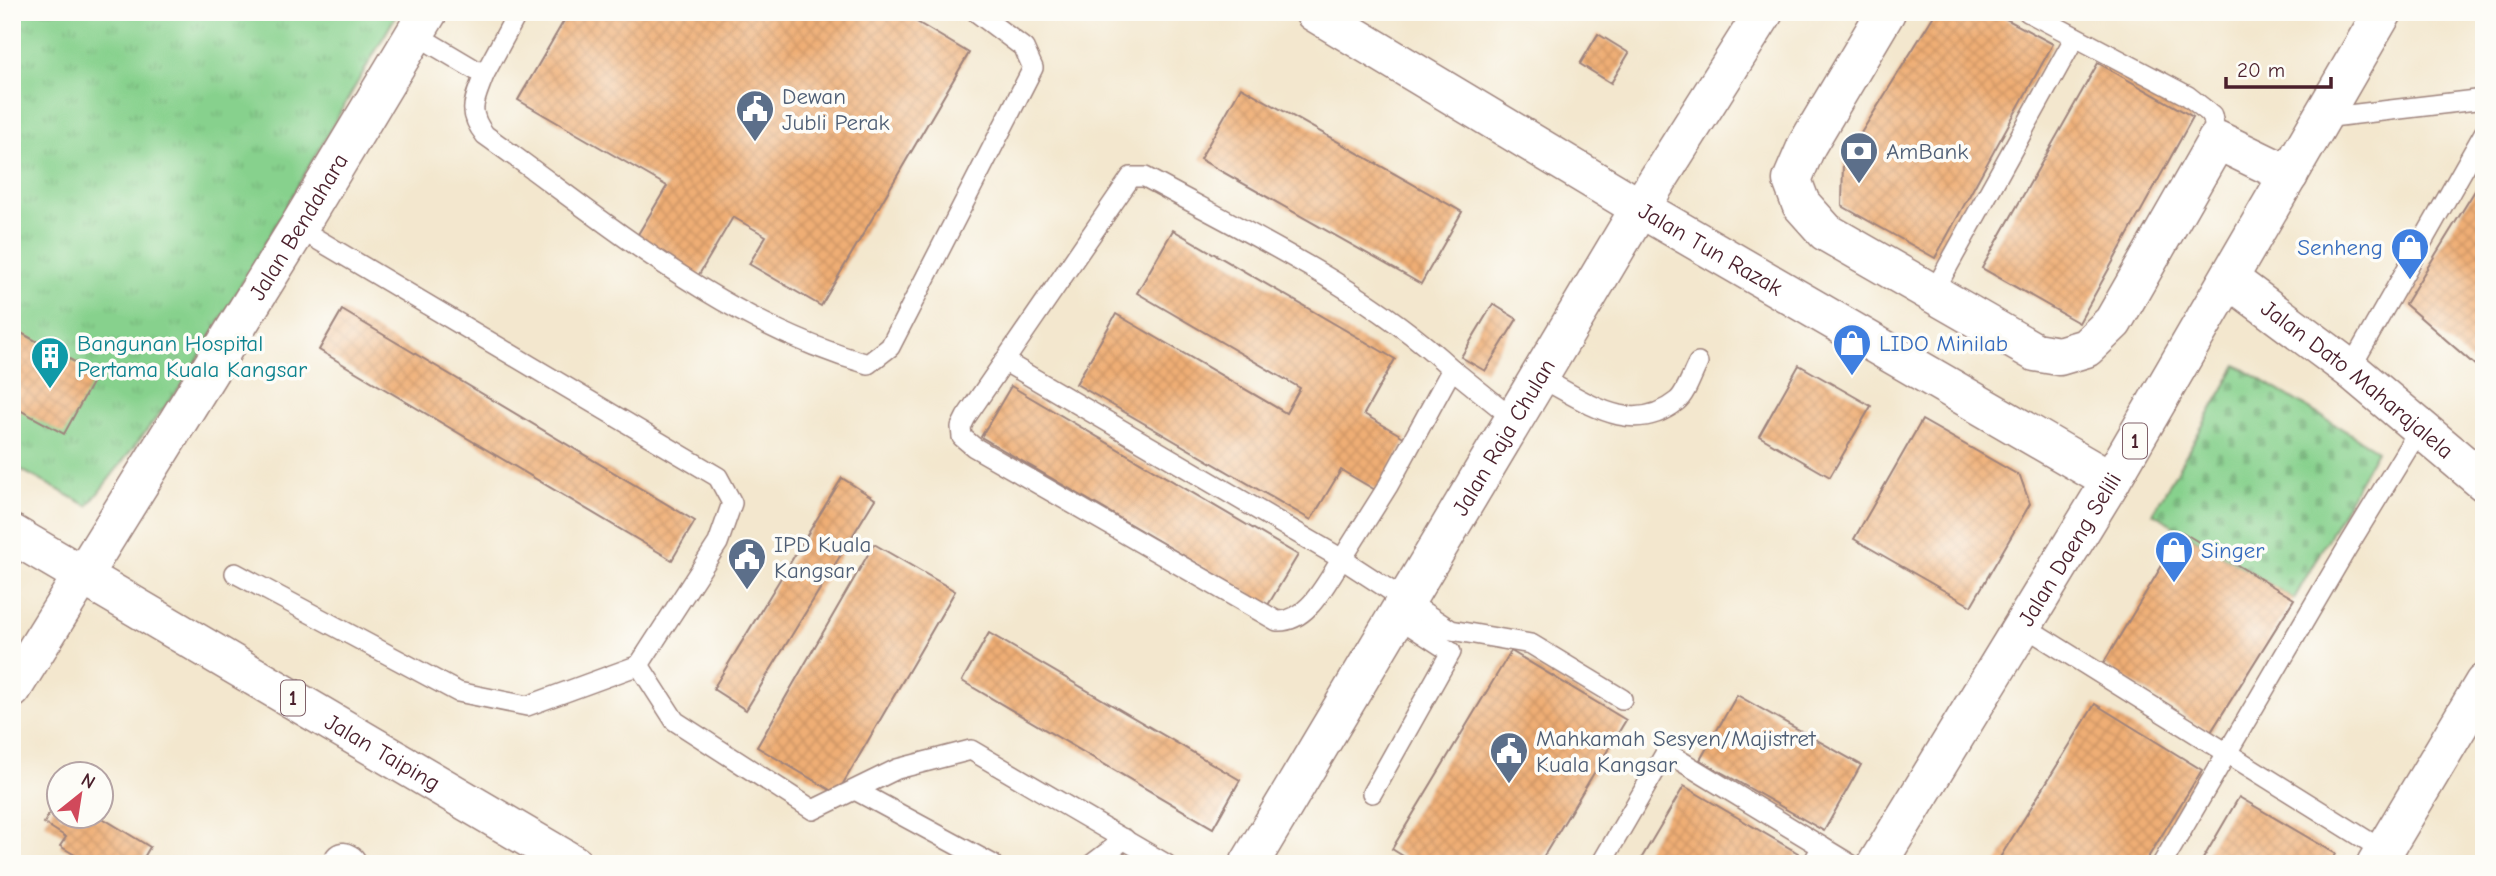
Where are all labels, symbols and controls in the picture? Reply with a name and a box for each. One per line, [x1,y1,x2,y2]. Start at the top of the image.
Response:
scale bar [2226,46,2332,90]
text: 20 m [2237,58,2285,82]
place label: Dewan Jubli Perak [782,83,890,136]
public building icon: Dewan Jubli Perak [734,88,776,143]
bank icon: AmBank [1838,130,1880,185]
place label: AmBank [1886,138,1968,165]
street label: Jalan Bendahara [244,148,354,305]
street label: Jalan Tun Razak [1634,197,1787,302]
shop icon: Senheng [2389,226,2431,281]
place label: Senheng [2297,234,2383,261]
street label: Jalan Dato Maharajalela [2256,295,2459,464]
shop icon: LIDO Minilab [1831,322,1873,377]
place label: Bangunan Hospital Pertama Kuala Kangsar [77,330,308,383]
place label: LIDO Minilab [1879,330,2008,357]
building icon: Bangunan Hospital Pertama Kuala Kangsar [29,335,71,390]
street label: Jalan Raja Chulan [1447,354,1561,521]
road number: 1 [2123,424,2147,458]
street label: Jalan Daeng Selili [2013,468,2127,631]
shop icon: Singer [2153,529,2195,584]
place label: IPD Kuala Kangsar [774,531,871,584]
public building icon: IPD Kuala Kangsar [726,536,768,591]
place label: Singer [2201,537,2265,564]
road number: 1 [281,680,305,716]
street label: Jalan Taiping [320,708,445,797]
place label: Mahkamah Sesyen/Majistret Kuala Kangsar [1536,725,1817,778]
public building icon: Mahkamah Sesyen/Majistret Kuala Kangsar [1488,730,1530,785]
north arrow [46,760,116,830]
text: N [77,769,99,794]

